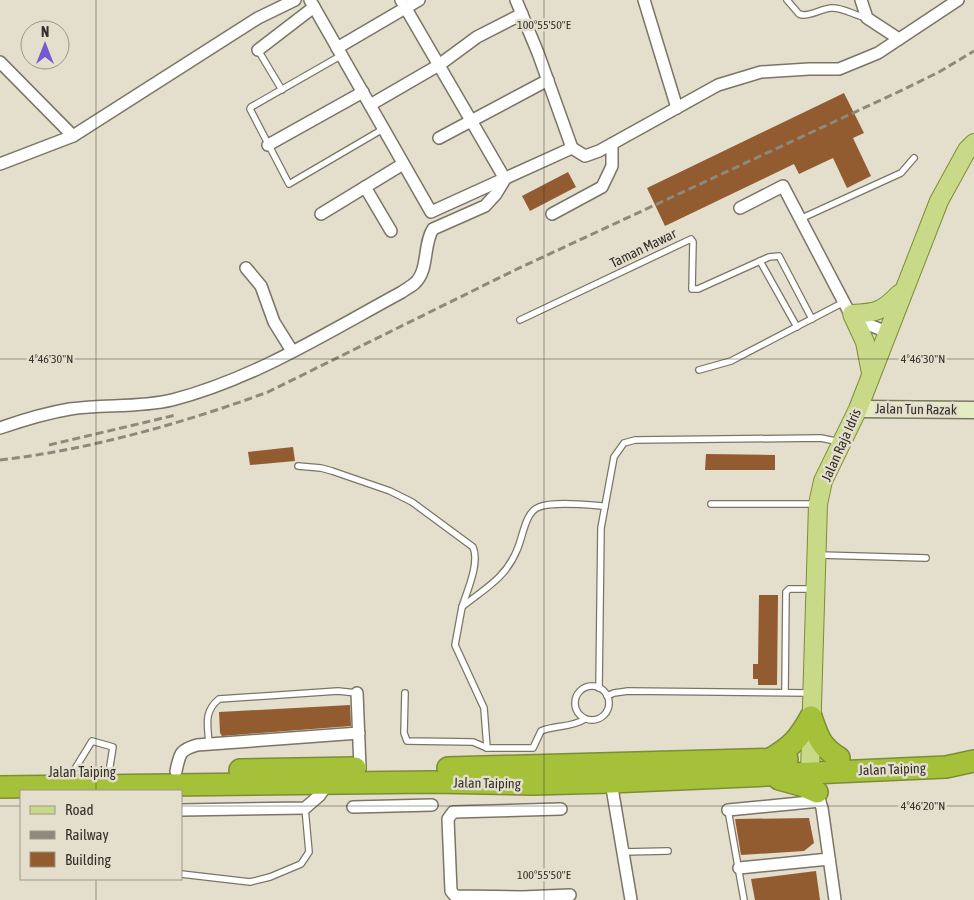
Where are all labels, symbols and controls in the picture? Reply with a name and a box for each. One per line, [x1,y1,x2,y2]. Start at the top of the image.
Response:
text: 100°55'50"E [517,18,571,32]
north arrow [20,20,70,70]
text: N [41,24,49,40]
street label: Taman Mawar [607,225,680,271]
text: 4°46'30"N [29,352,73,366]
text: 4°46'30"N [901,352,945,366]
street label: Jalan Tun Razak [875,400,957,418]
street label: Jalan Raja Idris [818,406,864,484]
street label: Jalan Taiping [858,760,926,778]
street label: Jalan Taiping [48,764,116,780]
street label: Jalan Taiping [453,774,521,792]
legend [20,790,182,880]
text: 4°46'20"N [901,799,945,813]
text: Road [65,801,94,818]
text: Railway [65,826,109,843]
text: Building [65,851,111,868]
text: 100°55'50"E [517,868,571,882]

